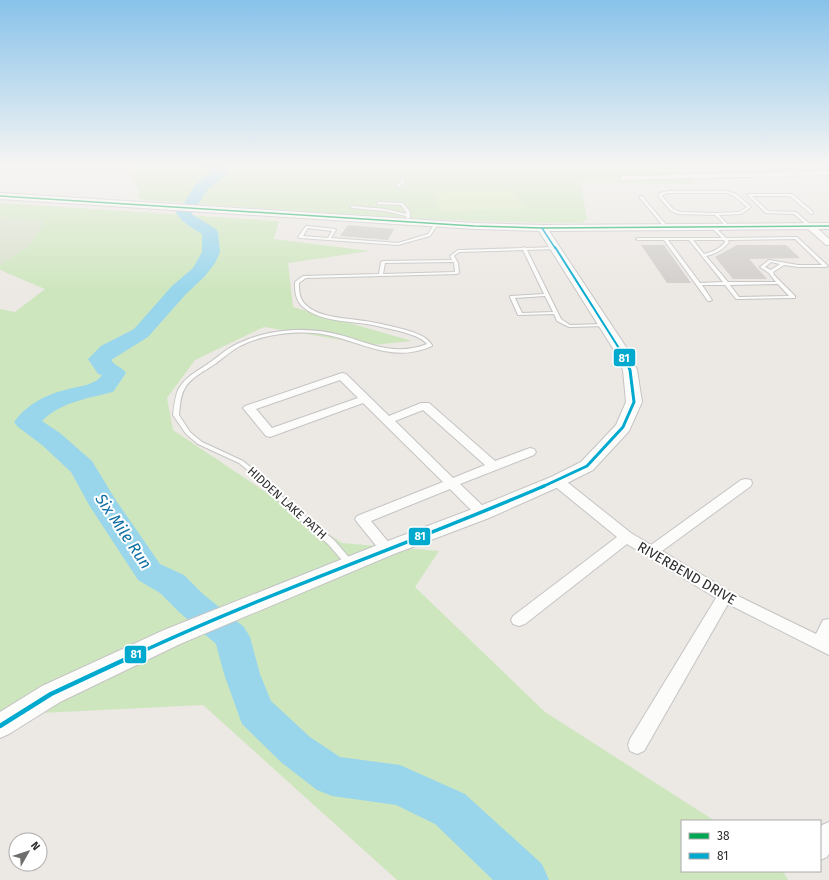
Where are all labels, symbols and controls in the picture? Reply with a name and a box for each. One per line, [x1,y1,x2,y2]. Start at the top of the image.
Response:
line badge: 81 [613,348,636,367]
text: 81 [618,352,630,365]
street label: HIDDEN LAKE PATH [245,464,329,542]
water label: Six Mile Run [91,489,156,573]
line badge: 81 [408,527,431,546]
text: 81 [414,530,426,543]
street label: RIVERBEND DRIVE [634,538,739,609]
line badge: 81 [124,645,147,664]
text: 81 [130,648,142,661]
legend [681,820,821,872]
text: 38 [717,829,730,843]
north arrow [8,832,48,872]
text: N [28,839,43,853]
text: 81 [717,849,728,863]

